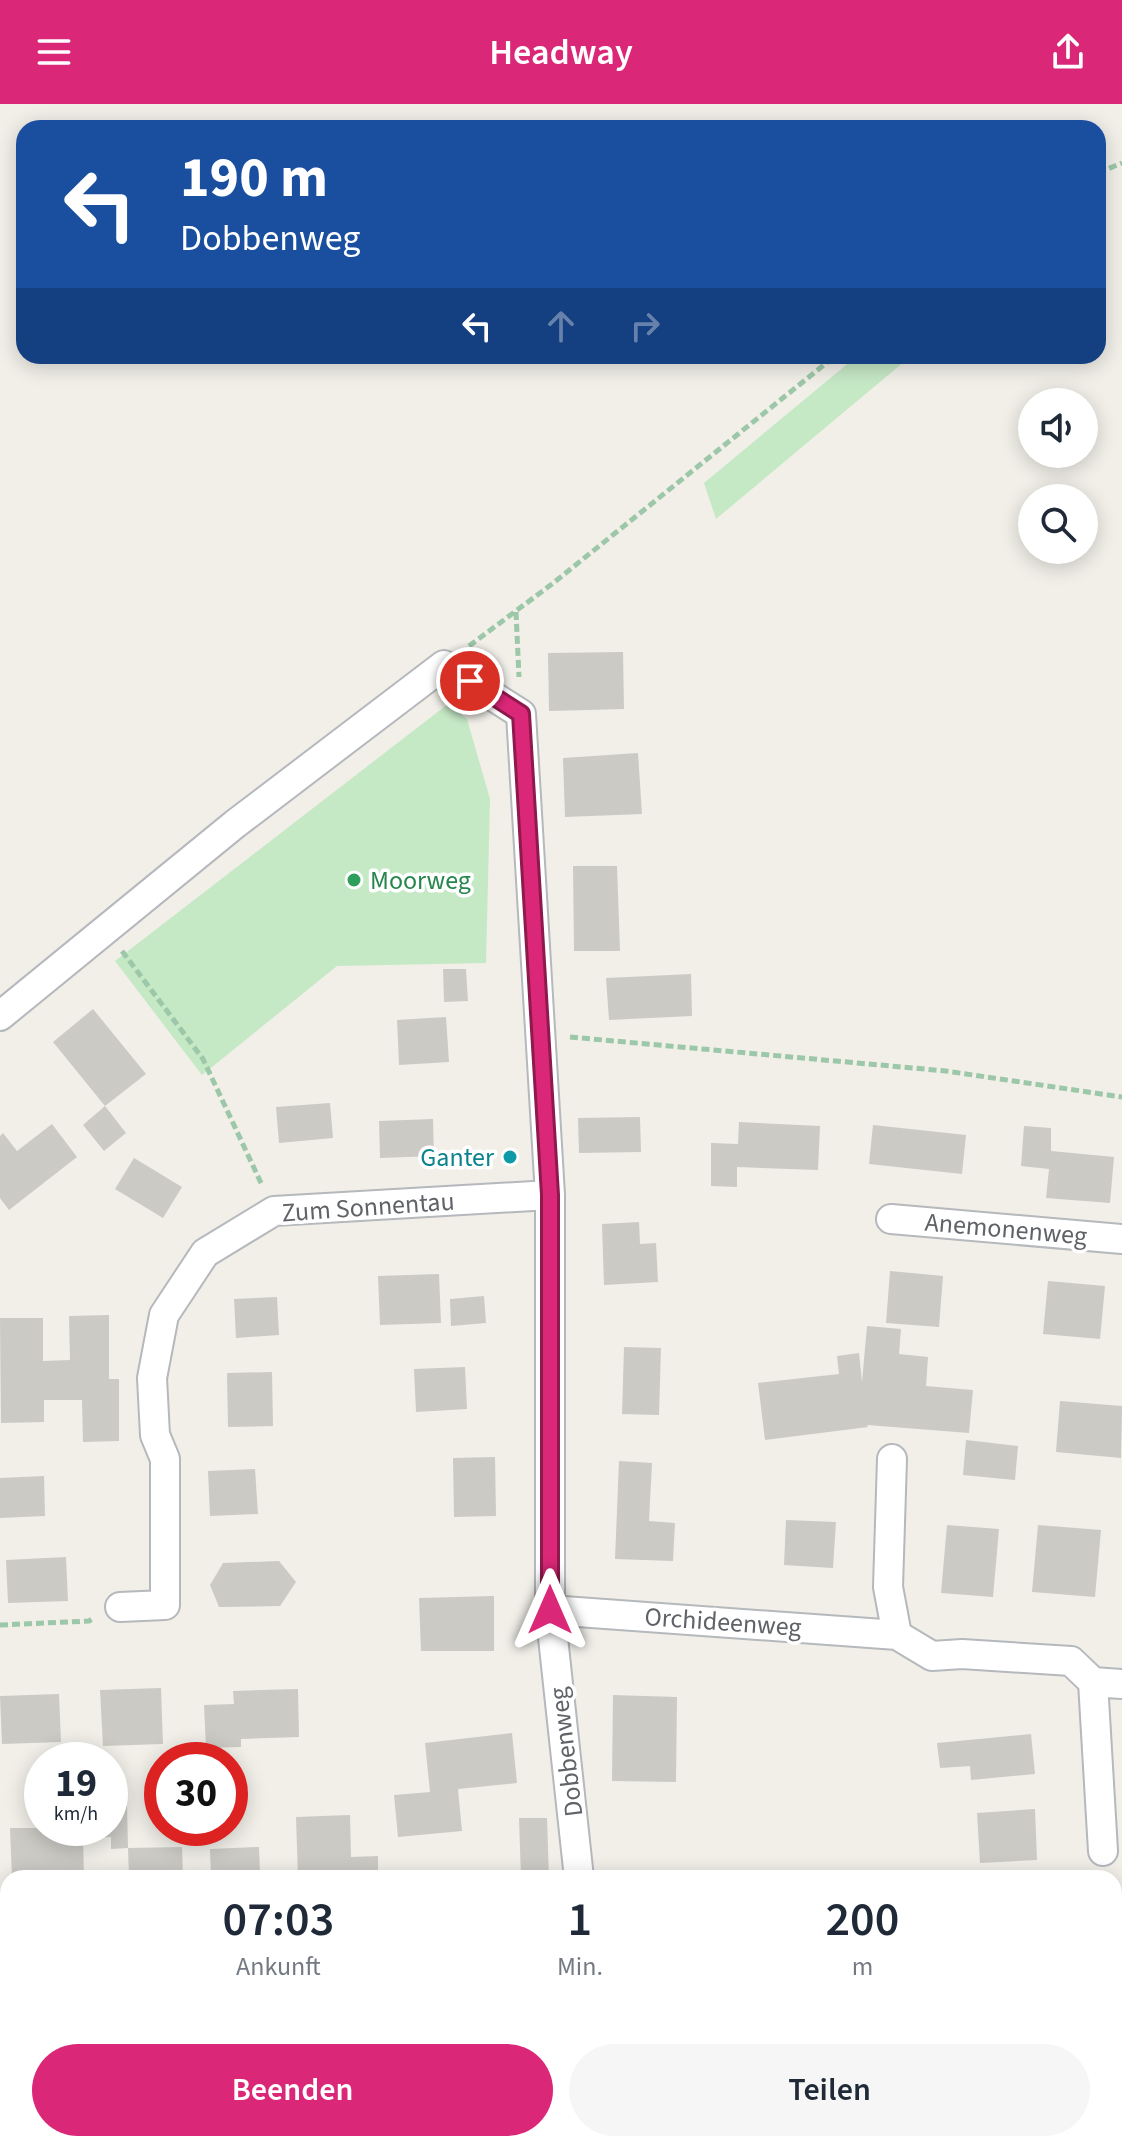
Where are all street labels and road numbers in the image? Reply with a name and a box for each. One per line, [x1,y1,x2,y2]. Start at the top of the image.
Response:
street label: Zum Sonnentau [280,1182,456,1232]
street label: Anemonenweg [923,1203,1089,1255]
street label: Orchideenweg [643,1598,803,1646]
street label: Dobbenweg [540,1685,592,1819]

